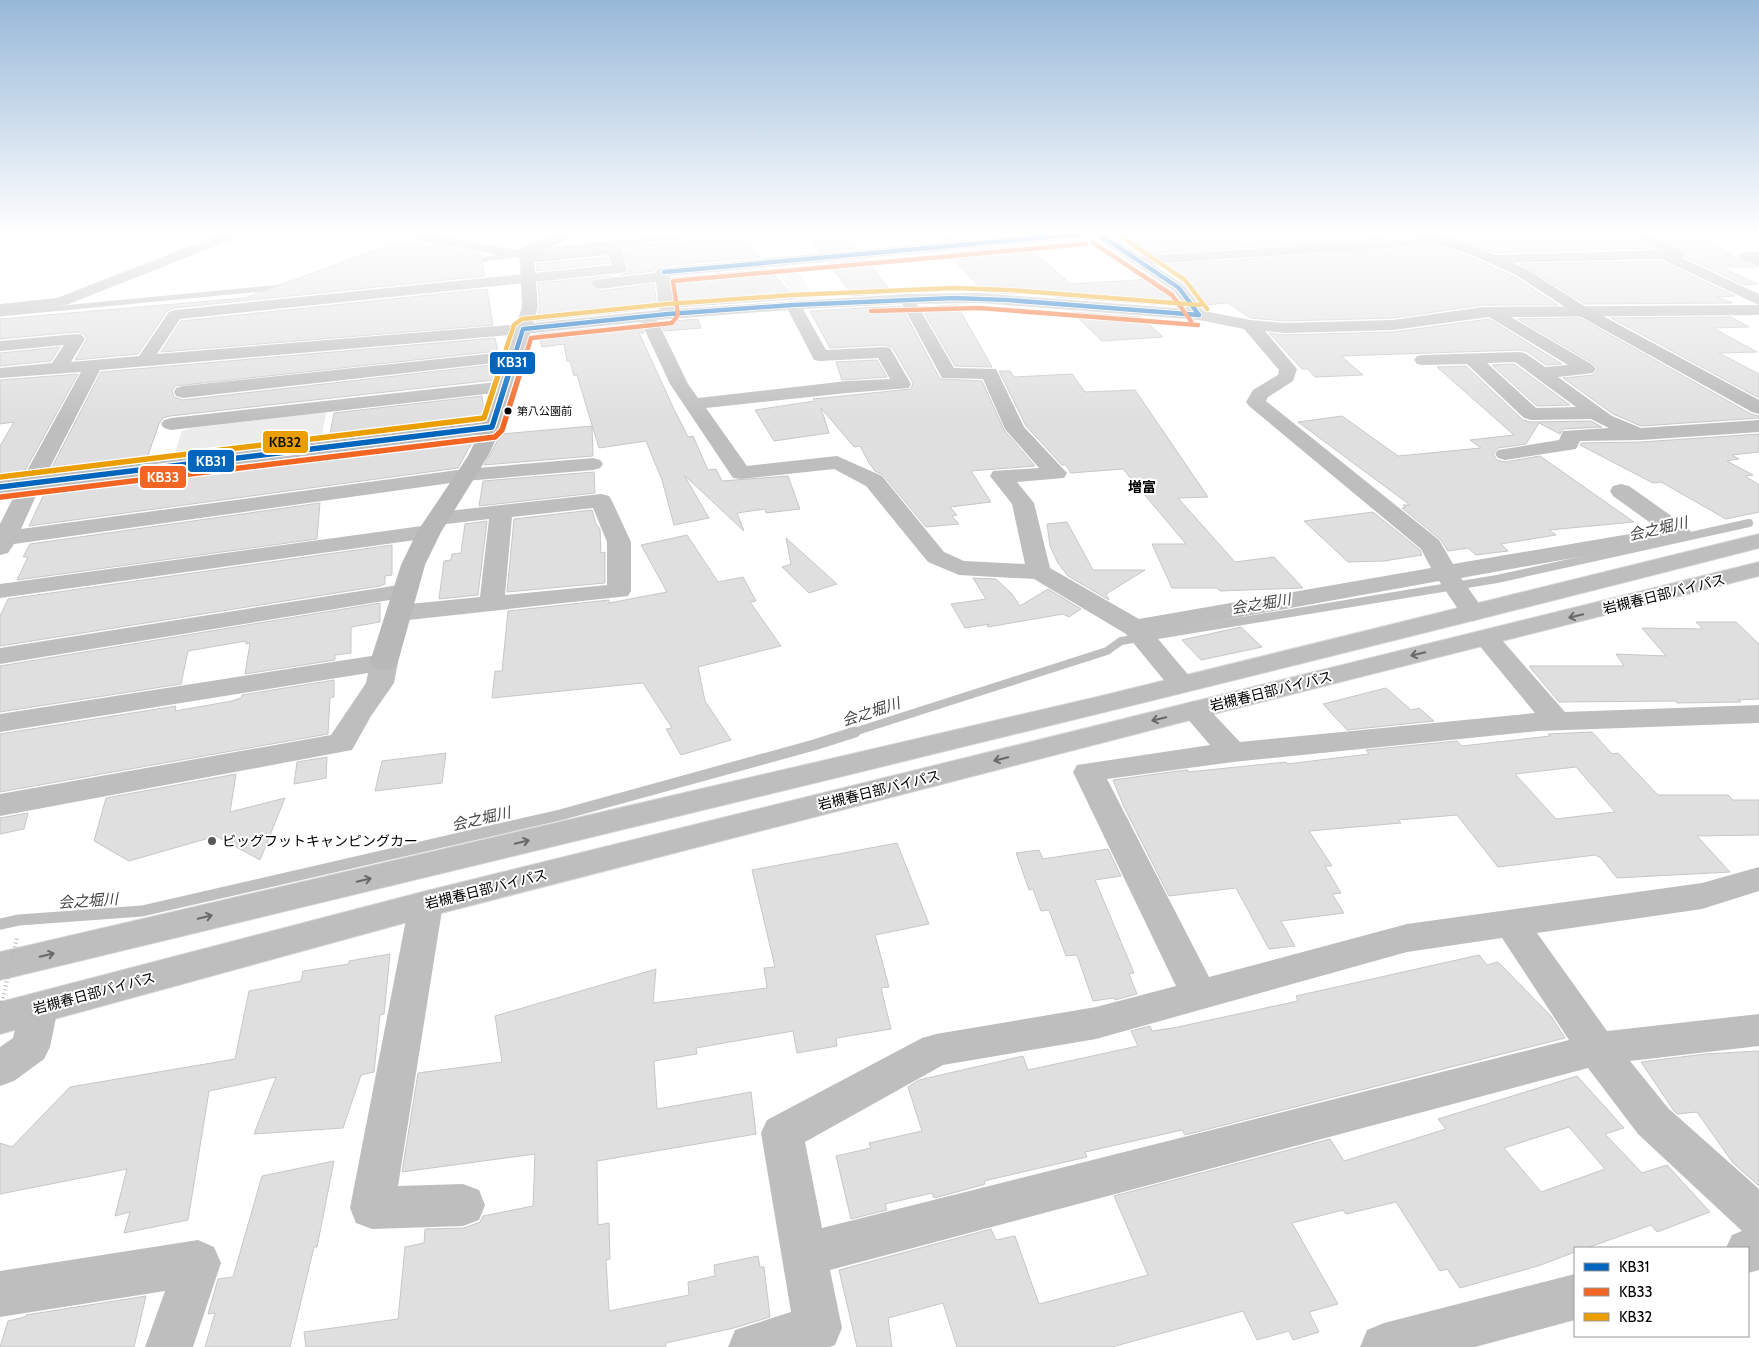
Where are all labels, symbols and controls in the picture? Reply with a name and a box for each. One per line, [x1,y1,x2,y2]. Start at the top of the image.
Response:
line badge: KB31 [489,351,536,375]
text: KB31 [497,353,527,371]
place label: 第八公園前 [517,404,572,418]
marker: 第八公園前 [503,406,513,416]
line badge: KB32 [262,430,309,454]
text: KB32 [269,433,301,451]
line badge: KB31 [187,449,235,473]
text: KB31 [196,452,226,470]
line badge: KB33 [139,465,187,489]
text: KB33 [147,468,179,486]
district label: 増富 [1128,478,1156,496]
water label: 会之堀川 [1627,513,1691,545]
street label: 岩槻春日部バイパス [1601,570,1727,618]
water label: 会之堀川 [1230,590,1294,618]
one-way arrow [1569,612,1585,621]
one-way arrow [1411,650,1427,660]
street label: 岩槻春日部バイパス [1208,667,1334,715]
water label: 会之堀川 [840,694,904,730]
one-way arrow [1151,714,1167,724]
one-way arrow [994,754,1010,764]
street label: 岩槻春日部バイパス [816,766,942,814]
water label: 会之堀川 [450,803,514,835]
place label: ビッグフットキャンピングカー [222,832,418,850]
marker: ビッグフットキャンピングカー [206,835,218,847]
one-way arrow [513,837,529,846]
street label: 岩槻春日部バイパス [423,865,549,913]
one-way arrow [355,874,371,884]
water label: 会之堀川 [57,890,121,912]
one-way arrow [197,912,213,921]
one-way arrow [39,950,55,959]
street label: 岩槻春日部バイパス [31,968,157,1018]
legend [1574,1247,1749,1337]
text: KB31 [1619,1258,1649,1276]
text: KB33 [1619,1283,1653,1301]
text: KB32 [1619,1308,1653,1326]

